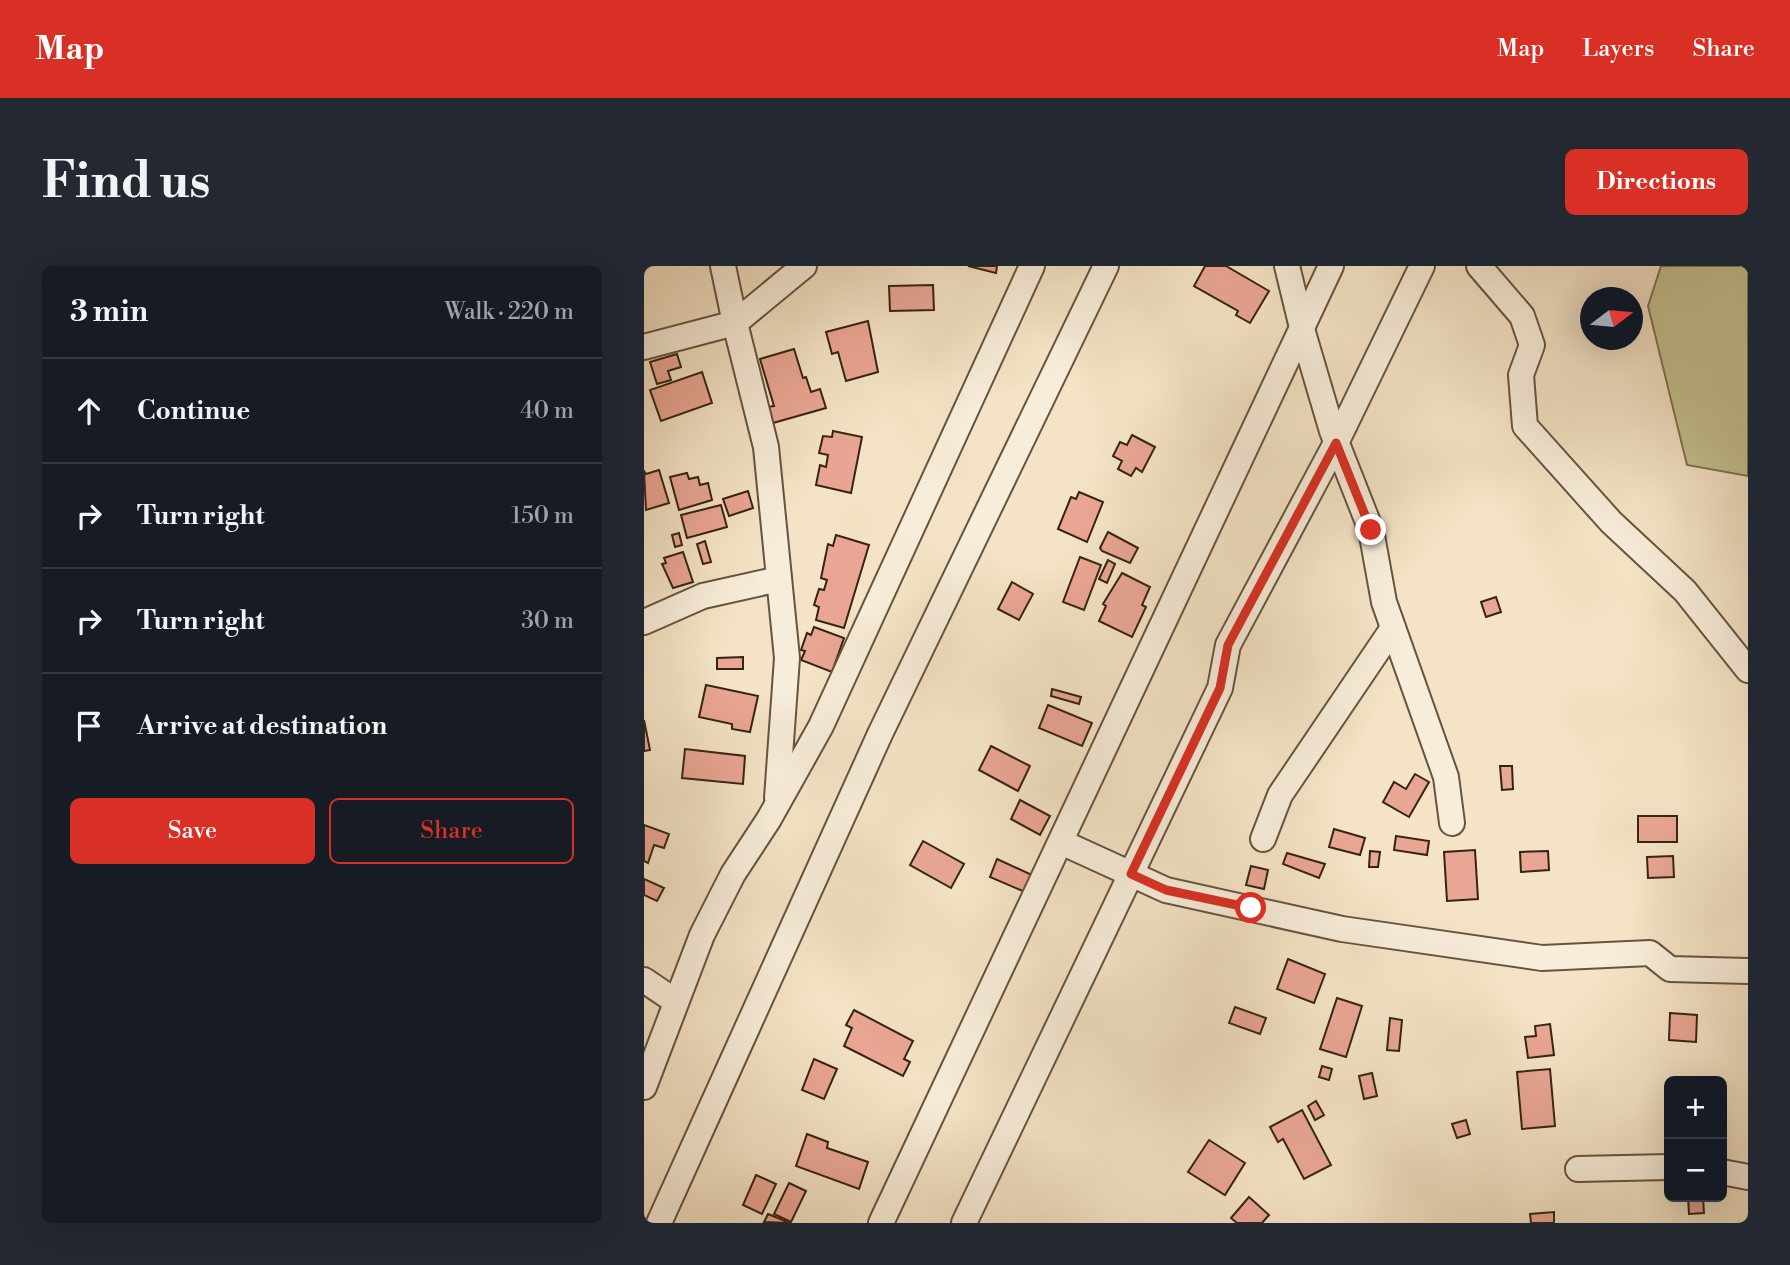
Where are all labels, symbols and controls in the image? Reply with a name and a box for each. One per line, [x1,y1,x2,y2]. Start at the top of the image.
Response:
text: Map [35,29,104,70]
text: Map [1497,34,1544,64]
text: Layers [1582,34,1654,64]
text: Share [1692,34,1755,64]
button: Directions [1565,149,1748,215]
text: Find us [42,152,211,213]
north arrow [1580,287,1643,350]
text: 3 min [70,293,148,331]
text: Walk · 220 m [445,298,574,326]
icon: ahead [70,392,108,430]
text: Continue [137,395,250,427]
text: 40 m [520,397,574,425]
icon: right [70,497,108,535]
text: Turn right [137,500,265,532]
text: 150 m [511,502,574,530]
route end [1355,514,1386,545]
icon: right [70,602,108,640]
text: Turn right [137,605,265,637]
text: 30 m [521,607,574,635]
icon: arrive [70,707,108,745]
text: Arrive at destination [137,710,387,742]
button: Save [70,798,315,864]
button: Share [329,798,574,864]
route start [1235,892,1266,923]
map controls [1664,1076,1727,1202]
button: + [1664,1076,1727,1139]
button: − [1664,1139,1727,1202]

